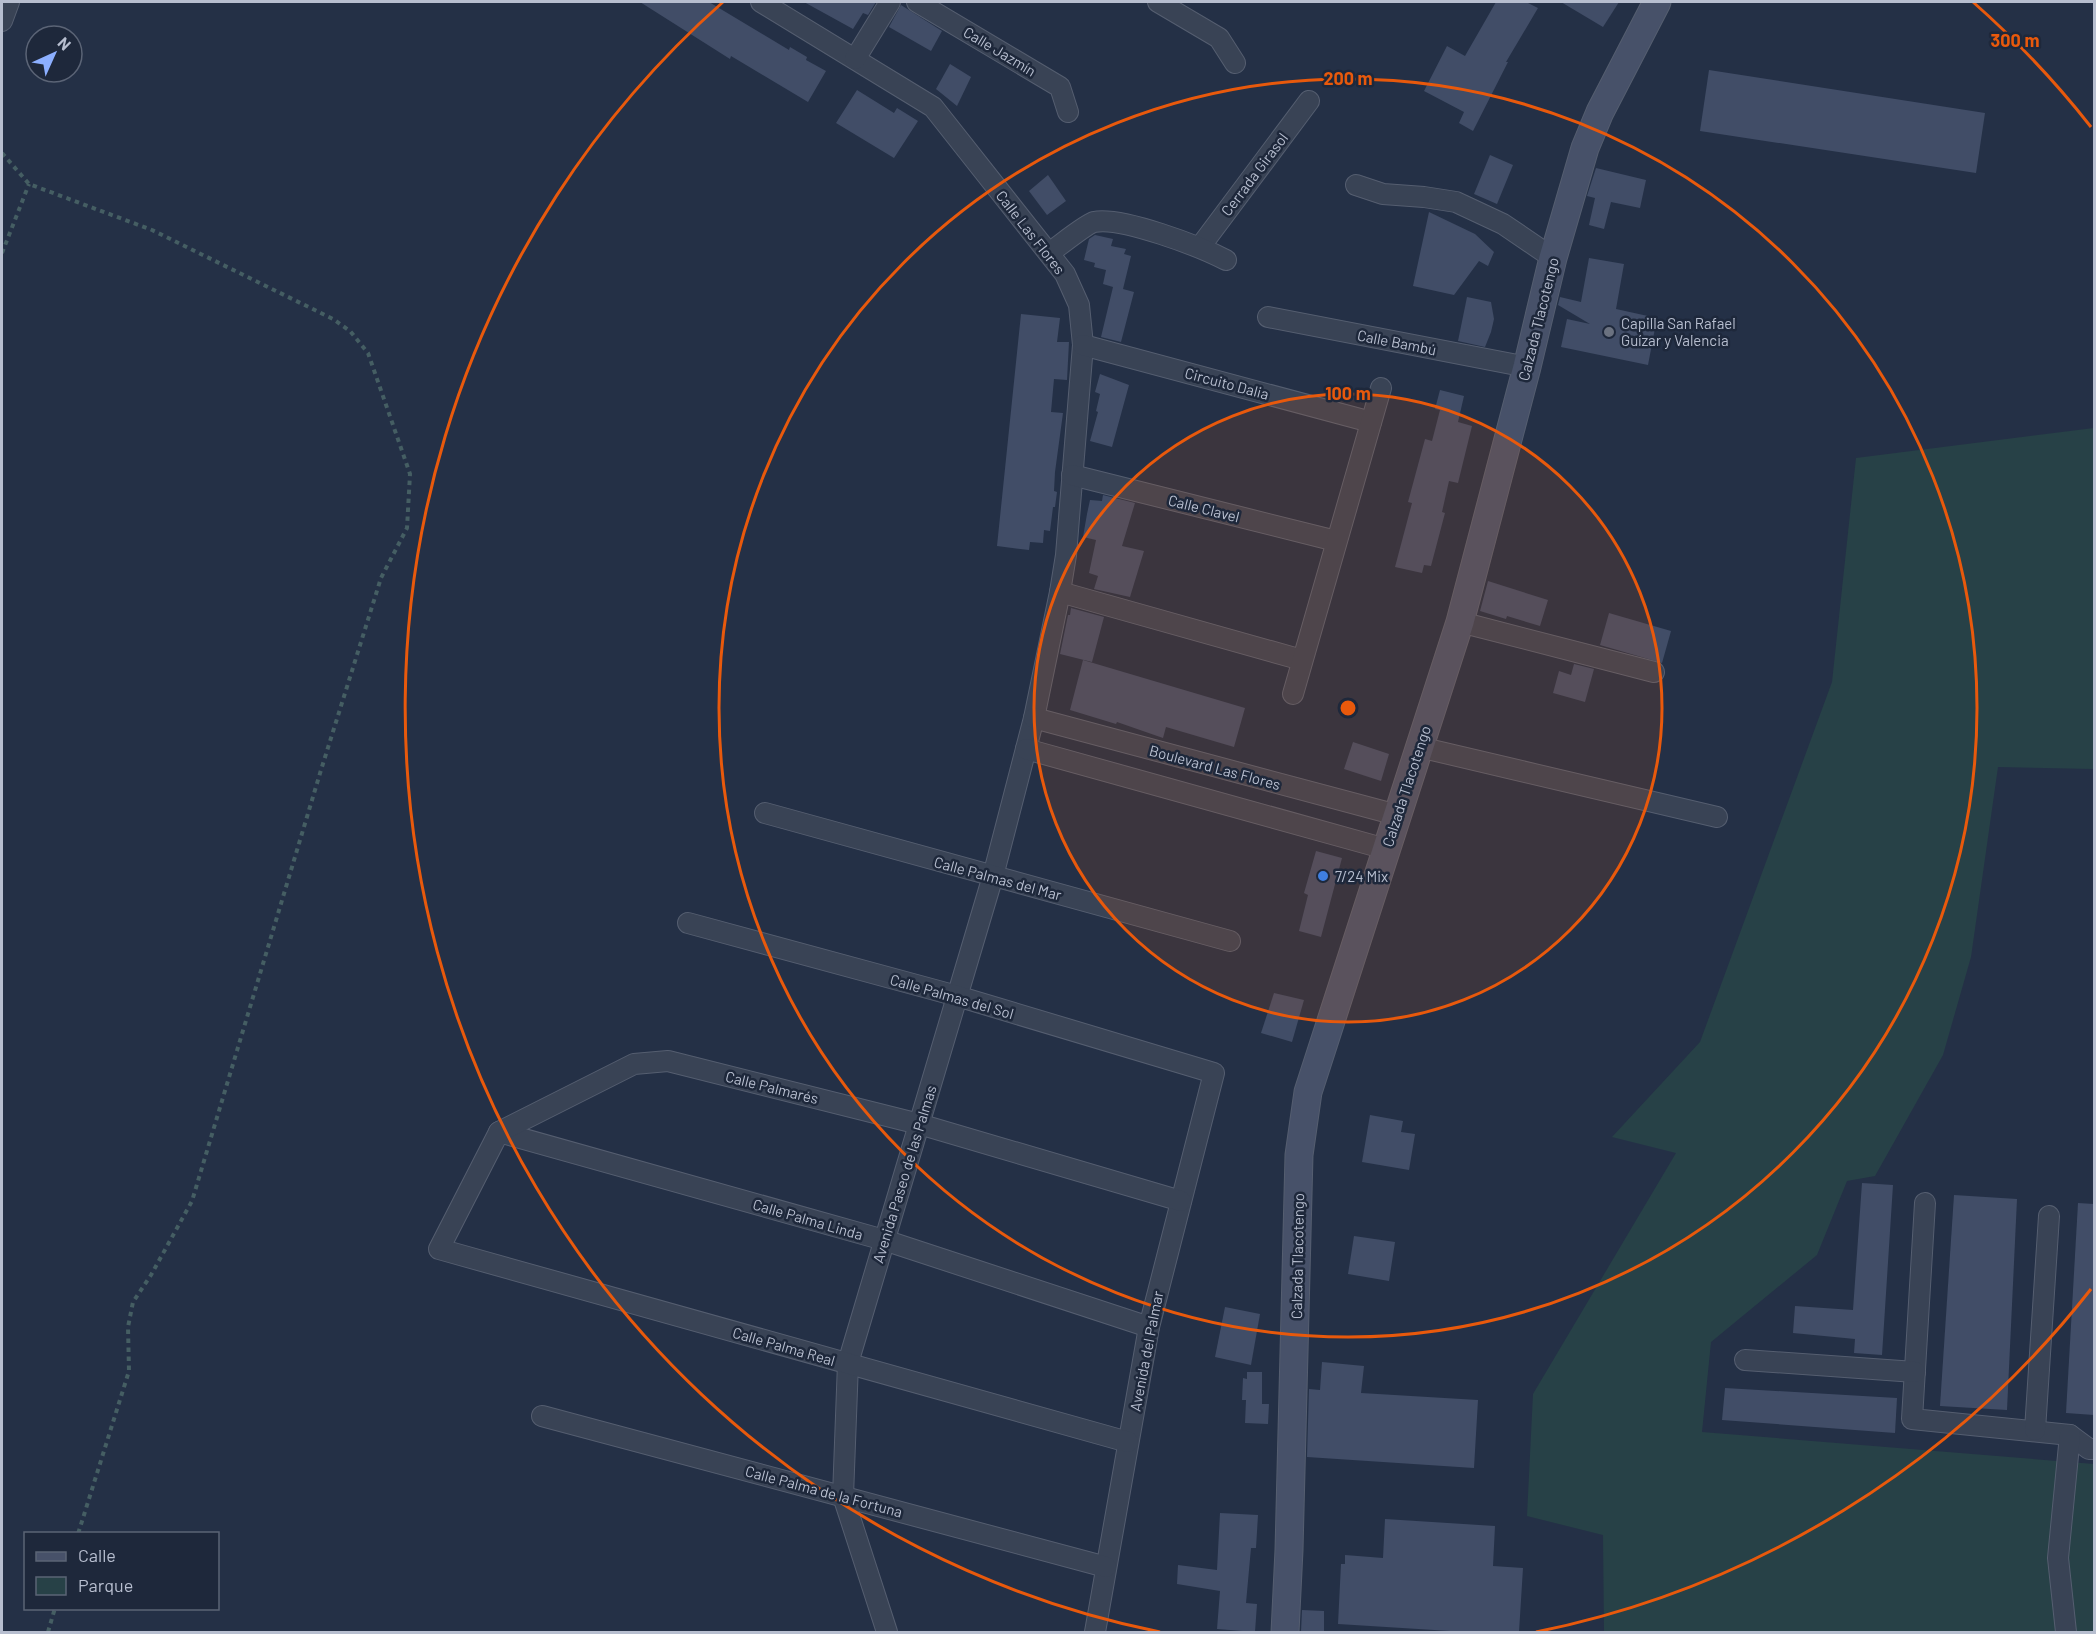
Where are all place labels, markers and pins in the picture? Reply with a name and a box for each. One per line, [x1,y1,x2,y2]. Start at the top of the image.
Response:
place label: Capilla San Rafael Guízar y Valencia [1621,314,1736,349]
marker: Capilla San Rafael Guízar y Valencia [1602,325,1616,339]
centre of rings [1338,698,1358,718]
place label: 7/24 Mix [1335,867,1388,885]
marker: 7/24 Mix [1316,869,1330,883]

